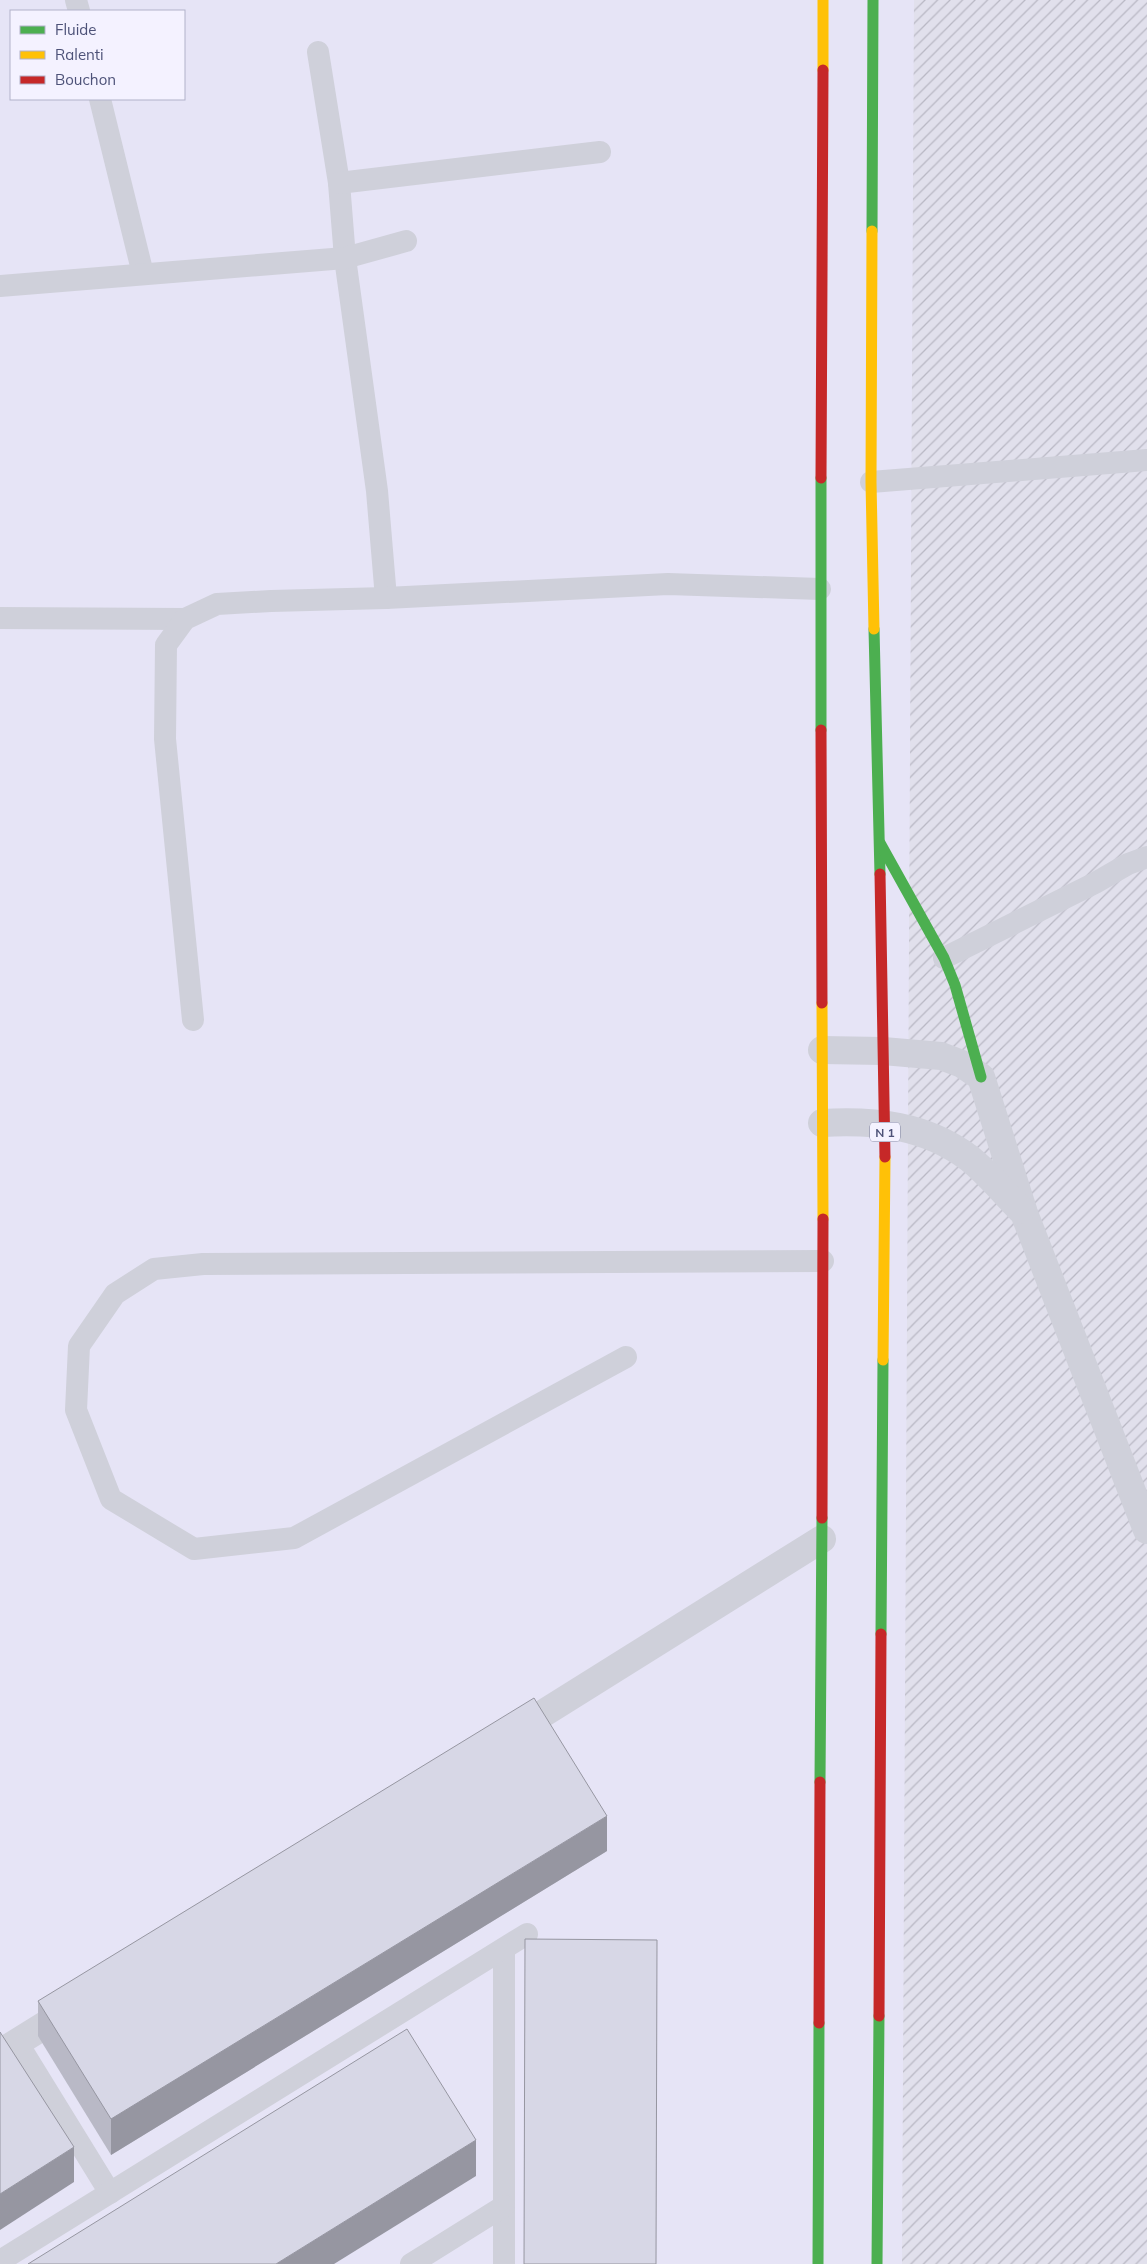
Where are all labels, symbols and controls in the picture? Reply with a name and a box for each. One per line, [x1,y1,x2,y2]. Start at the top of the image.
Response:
legend [10,10,185,100]
text: Fluide [55,20,96,39]
text: Ralenti [55,45,104,64]
text: Bouchon [55,70,116,89]
road number: N 1 [870,1122,900,1142]

